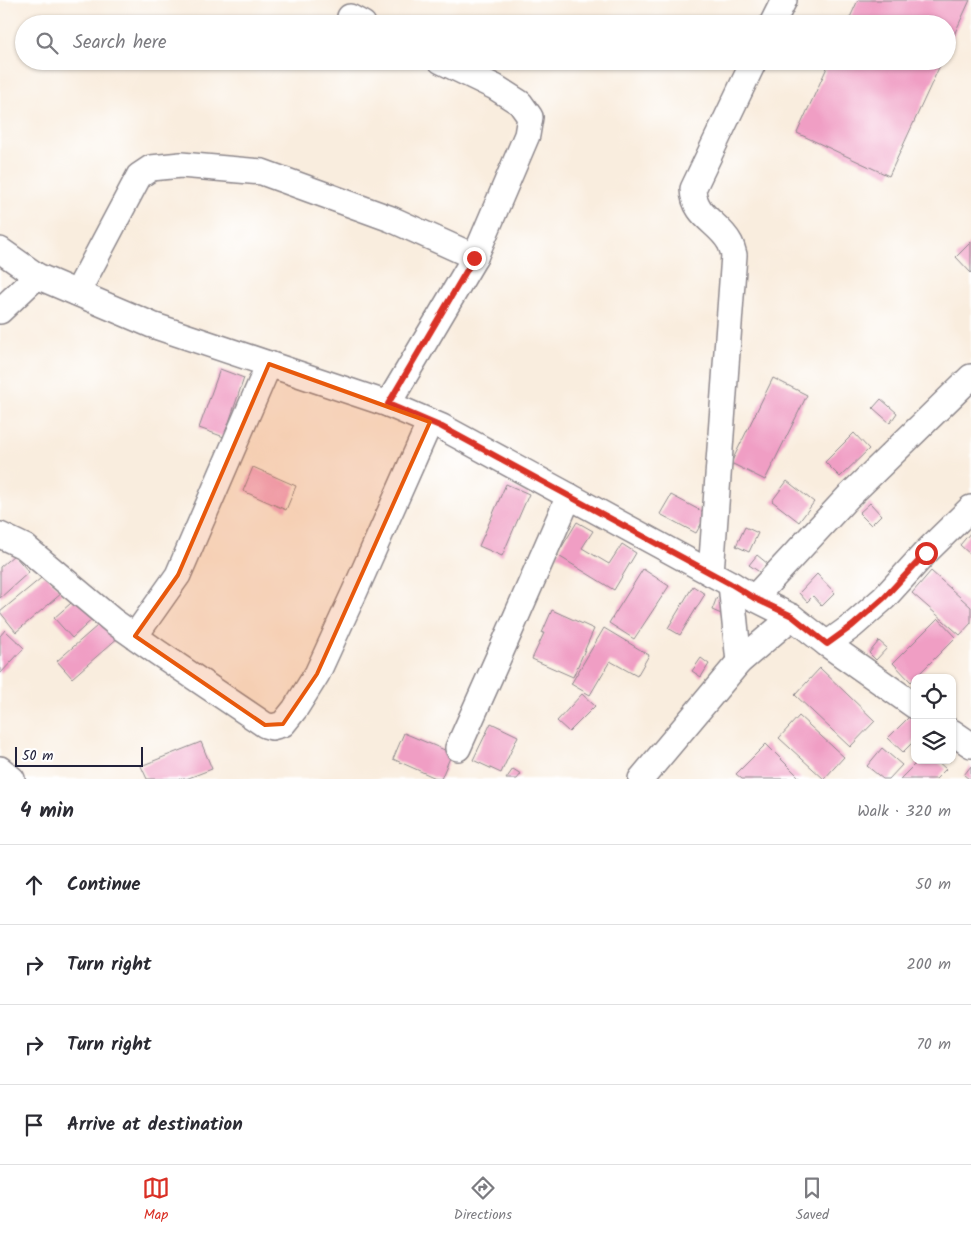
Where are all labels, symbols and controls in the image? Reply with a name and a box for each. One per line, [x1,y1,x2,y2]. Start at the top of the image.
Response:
search box [15,15,956,70]
text: Search here [73,28,167,58]
icon: search [33,29,61,57]
route end [463,247,486,270]
route start [915,542,938,565]
map controls [911,674,956,764]
button: locate [911,674,956,719]
button: layers [911,719,956,764]
scale bar [15,744,142,767]
text: 50 m [22,745,53,767]
text: 4 min [20,795,74,828]
text: Walk · 320 m [857,799,951,824]
text: Continue [67,870,140,900]
icon: ahead [20,871,48,899]
text: 50 m [915,872,951,897]
text: Turn right [67,950,152,980]
icon: right [20,951,48,979]
text: 200 m [907,952,951,977]
text: Turn right [67,1030,152,1060]
icon: right [20,1031,48,1059]
text: 70 m [916,1032,951,1057]
text: Arrive at destination [67,1110,243,1140]
icon: arrive [20,1111,48,1139]
tab: Map [142,1174,170,1226]
tab: Directions [454,1174,512,1226]
tab: Saved [796,1174,829,1226]

